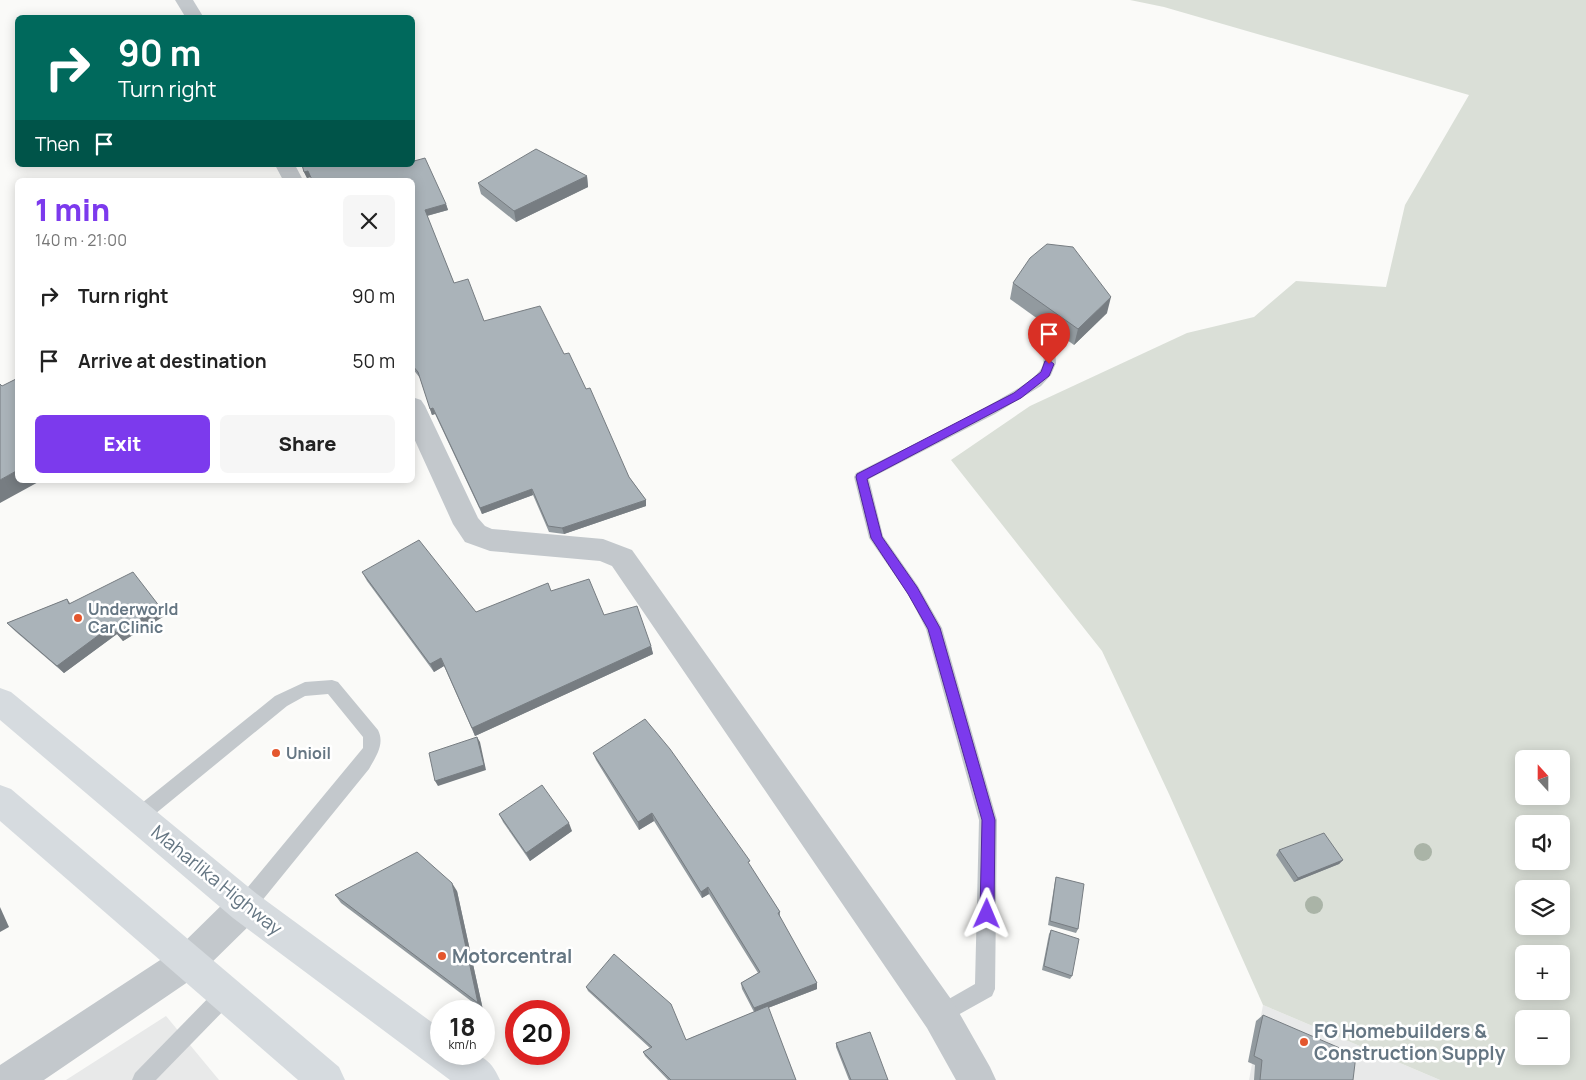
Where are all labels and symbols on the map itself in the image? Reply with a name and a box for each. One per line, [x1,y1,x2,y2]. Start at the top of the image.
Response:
pin [1028,313,1070,364]
place label: Underworld Car Clinic [88,598,178,638]
marker: Underworld Car Clinic [72,612,84,624]
place label: Unioil [286,742,331,764]
marker: Unioil [270,747,282,759]
north arrow [1515,750,1570,805]
street label: Maharlika Highway [146,819,288,941]
position arrow [960,887,1012,939]
place label: Motorcentral [452,943,572,969]
marker: Motorcentral [436,950,448,962]
speed limit sign: 20 [505,1000,570,1065]
place label: FG Homebuilders & Construction Supply [1314,1018,1506,1066]
marker: FG Homebuilders & Construction Supply [1298,1036,1310,1048]

